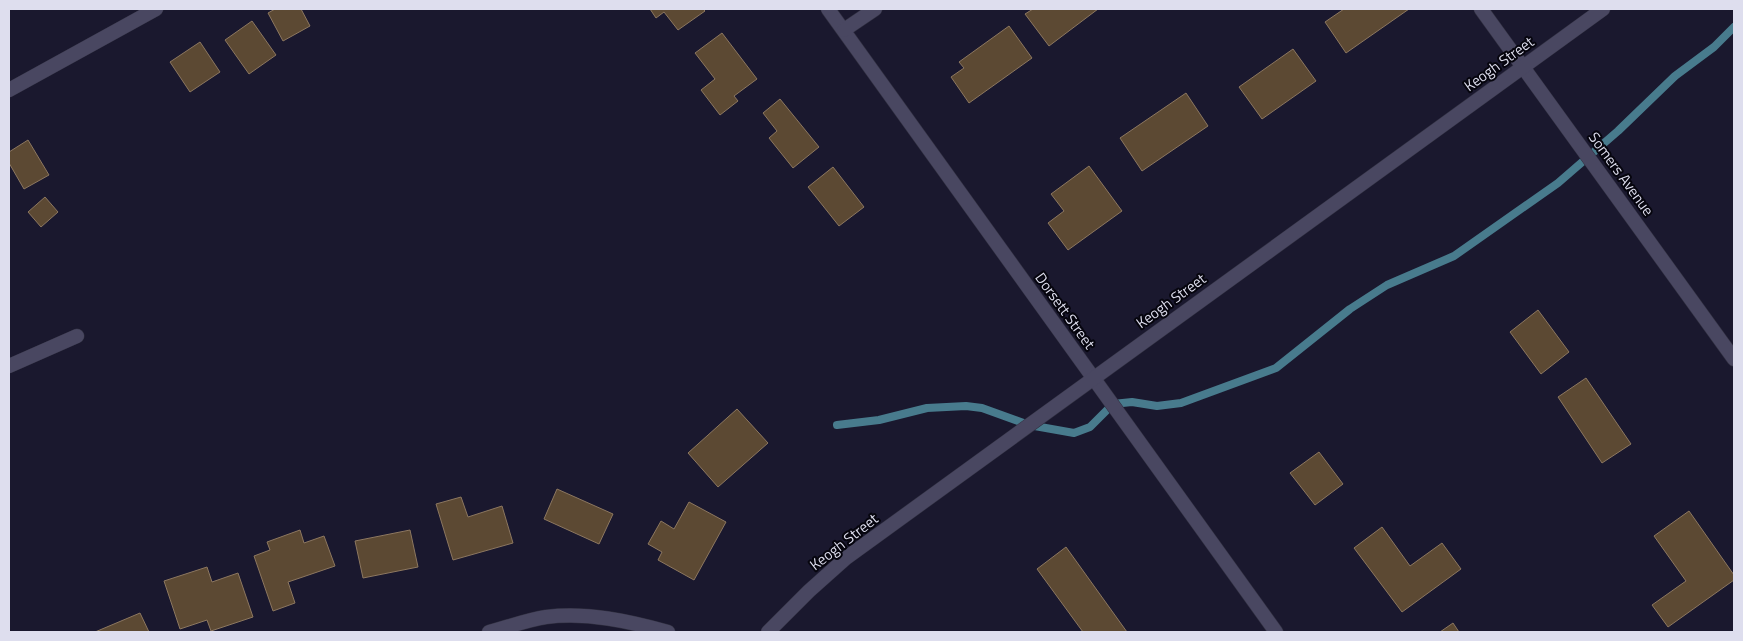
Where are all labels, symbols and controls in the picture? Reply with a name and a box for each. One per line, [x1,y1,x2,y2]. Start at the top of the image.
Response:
street label: Keogh Street [1459,30,1539,97]
street label: Somers Avenue [1583,127,1660,220]
street label: Keogh Street [1131,267,1211,334]
street label: Dorsett Street [1030,268,1102,354]
street label: Keogh Street [804,507,883,576]

